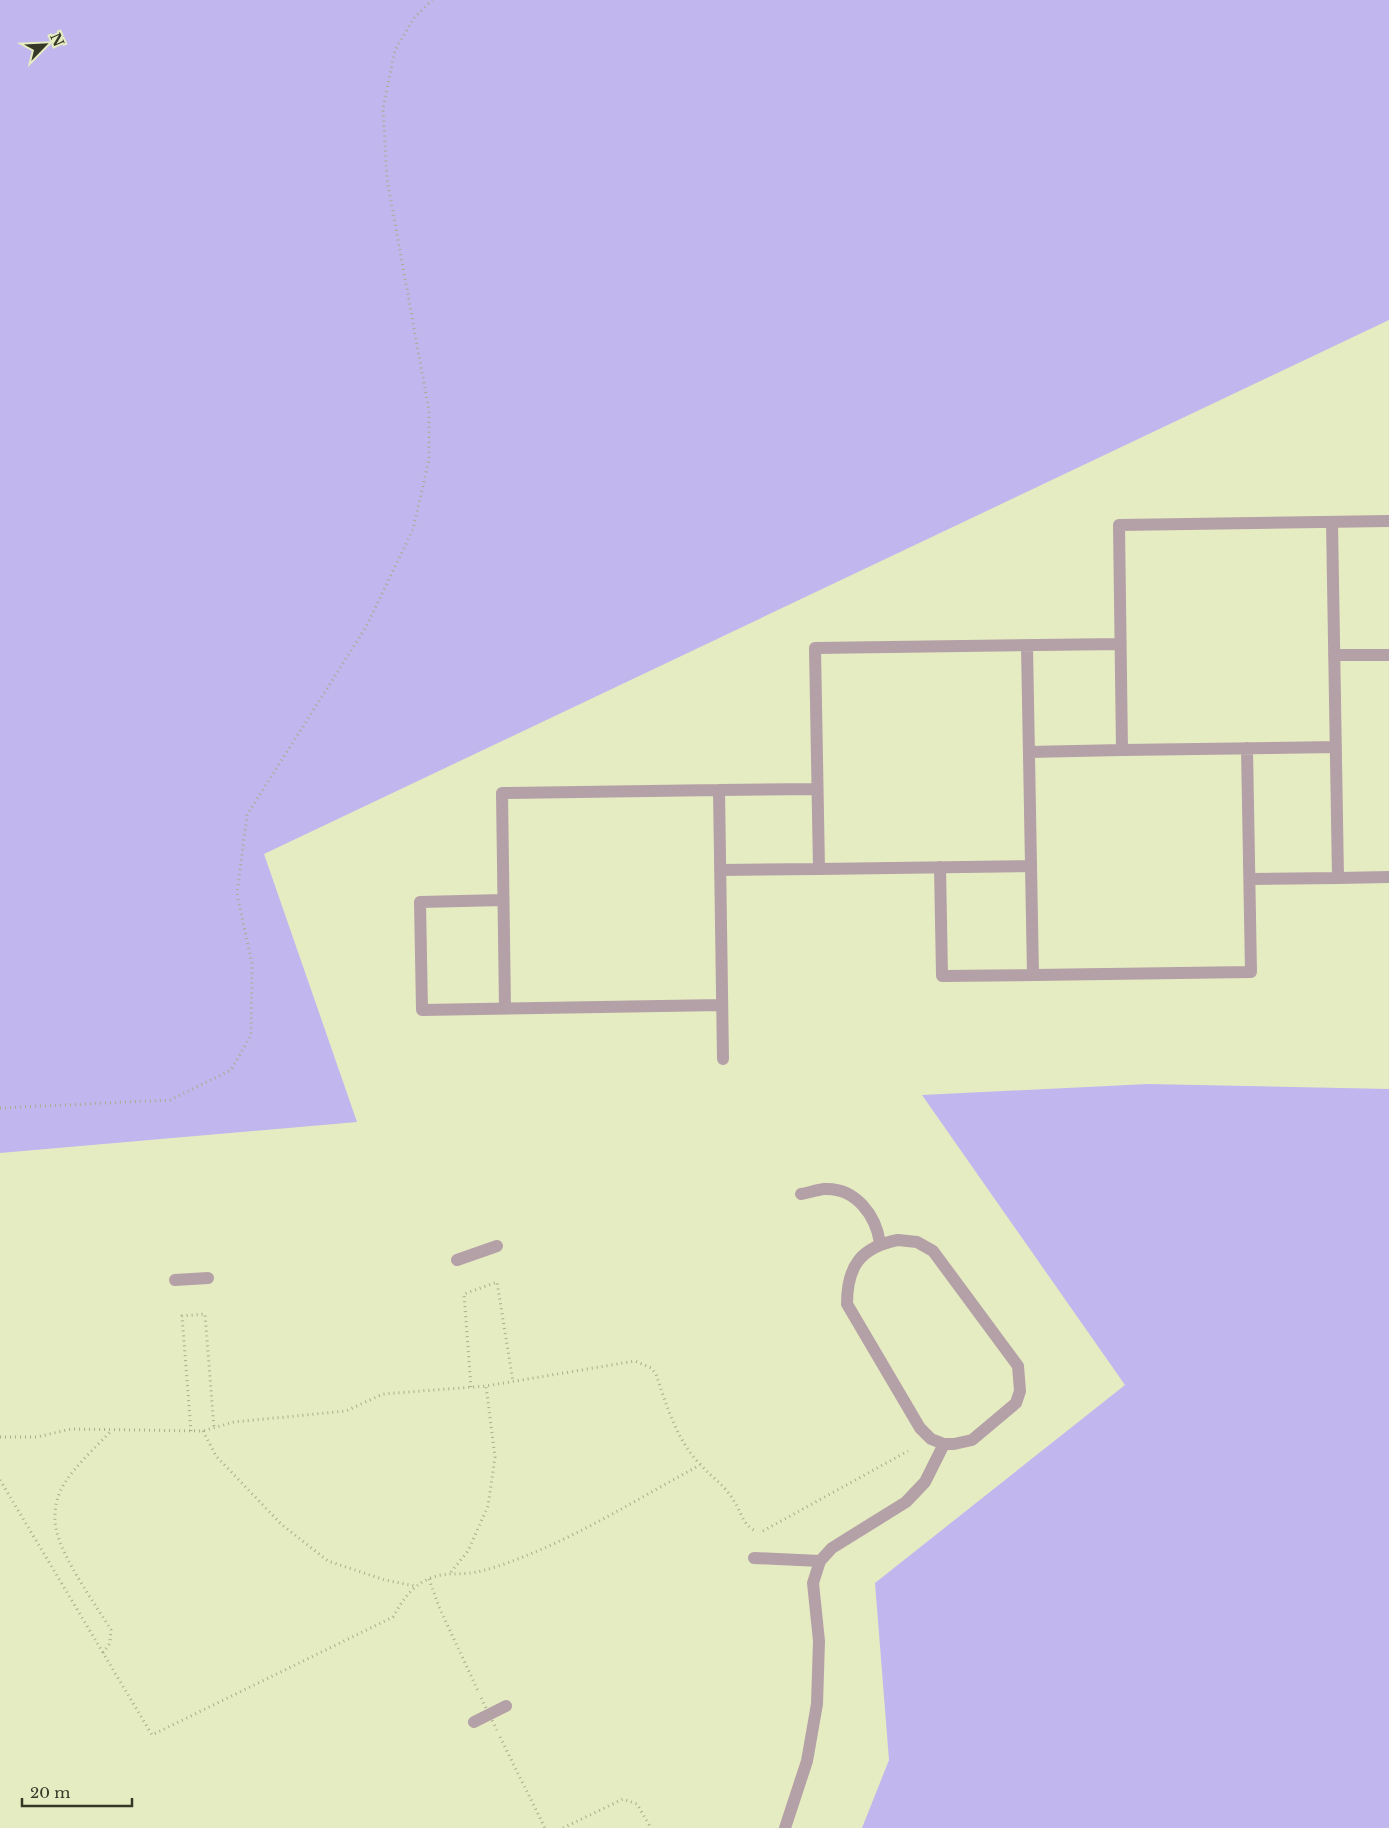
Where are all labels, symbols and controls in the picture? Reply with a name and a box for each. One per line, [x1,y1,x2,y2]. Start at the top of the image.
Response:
north arrow [20,20,70,70]
text: N [46,30,68,49]
scale bar [22,1776,132,1808]
text: 20 m [30,1783,70,1802]

